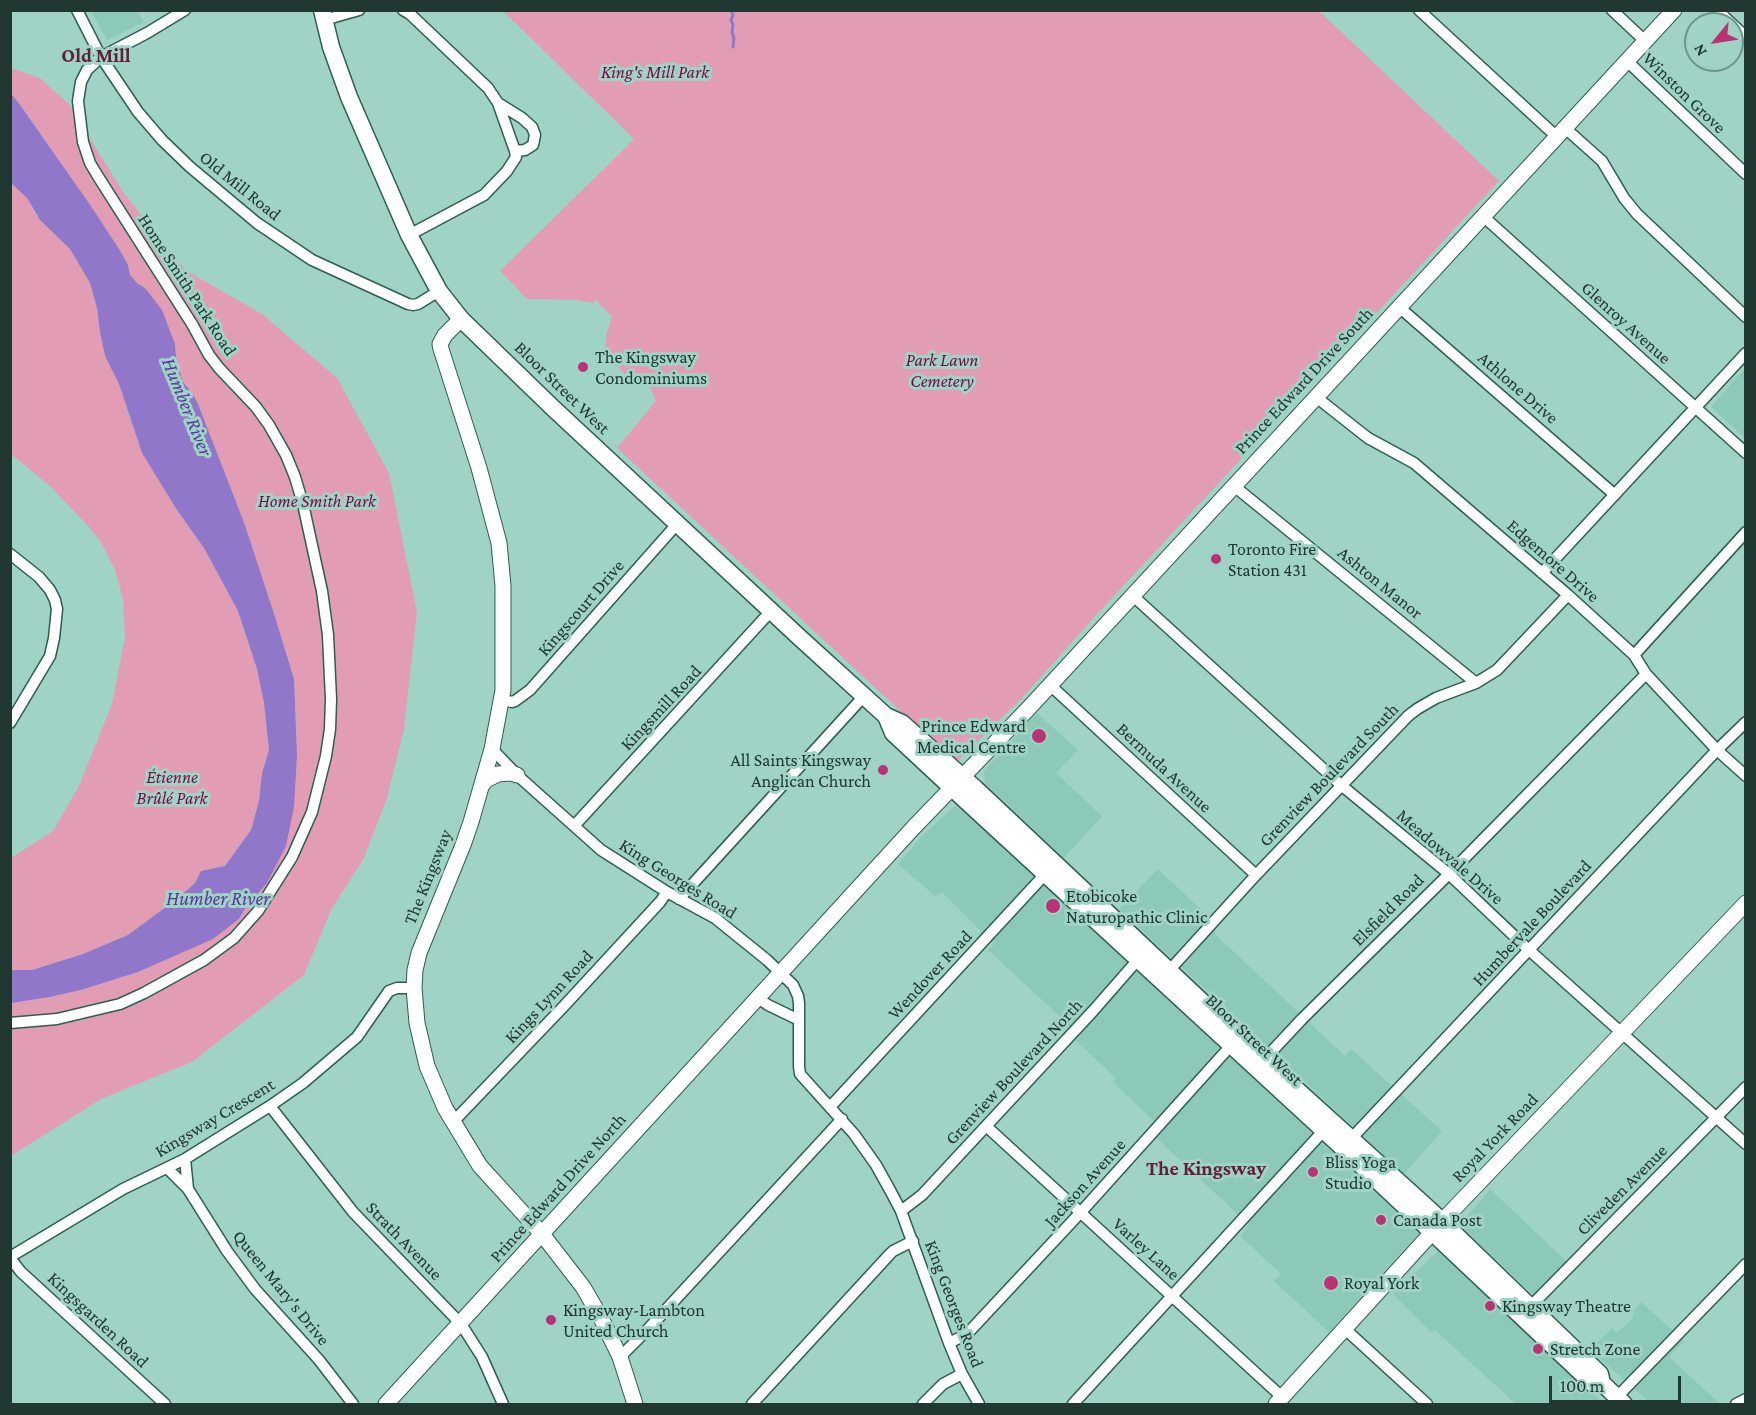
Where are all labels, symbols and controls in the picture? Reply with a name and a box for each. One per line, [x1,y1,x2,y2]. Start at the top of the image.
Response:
north arrow [1684,12,1744,72]
text: N [1690,41,1710,59]
district label: Old Mill [61,44,131,68]
street label: Winston Grove [1638,48,1730,138]
park label: King's Mill Park [601,61,709,83]
street label: Old Mill Road [195,147,285,225]
street label: Home Smith Park Road [133,210,241,360]
street label: Glenroy Avenue [1577,277,1675,369]
street label: Prince Edward Drive South [1230,303,1378,459]
street label: Bloor Street West [510,337,614,439]
place label: The Kingsway Condominiums [595,346,707,388]
street label: Athlone Drive [1473,347,1563,429]
park label: Park Lawn Cemetery [906,349,978,392]
water label: Humber River [156,354,218,460]
marker: The Kingsway Condominiums [576,360,590,374]
park label: Home Smith Park [258,490,376,512]
street label: Edgemore Drive [1502,515,1604,607]
place label: Toronto Fire Station 431 [1228,538,1316,580]
street label: Ashton Manor [1333,542,1427,624]
marker: Toronto Fire Station 431 [1209,552,1223,566]
street label: Kingscourt Drive [533,555,629,661]
street label: Kingsmill Road [616,661,706,755]
street label: Grenview Boulevard South [1255,699,1403,851]
place label: Prince Edward Medical Centre [917,715,1026,758]
street label: Bermuda Avenue [1112,718,1216,818]
marker: Prince Edward Medical Centre [1030,727,1048,745]
place label: All Saints Kingsway Anglican Church [731,749,871,792]
marker: All Saints Kingsway Anglican Church [876,763,890,777]
park label: Étienne Brûlé Park [137,766,207,808]
street label: Meadowvale Drive [1392,805,1508,909]
street label: The Kingsway [399,826,457,928]
street label: King Georges Road [615,834,741,924]
street label: Humbervale Boulevard [1468,855,1596,991]
street label: Elsfield Road [1347,869,1429,951]
place label: Etobicoke Naturopathic Clinic [1066,885,1207,928]
water label: Humber River [166,887,270,911]
marker: Etobicoke Naturopathic Clinic [1044,897,1062,915]
street label: Wendover Road [883,926,977,1024]
street label: Kings Lynn Road [500,946,598,1048]
street label: Bloor Street West [1201,990,1307,1090]
street label: Grenview Boulevard North [941,995,1087,1149]
street label: Kingsway Crescent [151,1074,279,1162]
street label: Royal York Road [1447,1089,1543,1187]
street label: Prince Edward Drive North [485,1109,631,1267]
street label: Jackson Avenue [1040,1134,1130,1232]
street label: Cliveden Avenue [1572,1140,1672,1240]
place label: Bliss Yoga Studio [1325,1151,1396,1194]
district label: The Kingsway [1146,1157,1266,1181]
marker: Bliss Yoga Studio [1306,1165,1320,1179]
street label: Strath Avenue [361,1197,447,1285]
place label: Canada Post [1393,1209,1482,1231]
street label: Varley Lane [1108,1213,1184,1285]
marker: Canada Post [1374,1213,1388,1227]
street label: Queen Mary's Drive [228,1226,334,1350]
street label: King Georges Road [920,1237,988,1371]
street label: Kingsgarden Road [43,1268,153,1372]
place label: Royal York [1344,1272,1419,1294]
marker: Royal York [1322,1274,1340,1292]
place label: Kingsway Theatre [1502,1295,1631,1317]
place label: Kingsway-Lambton United Church [563,1299,705,1342]
marker: Kingsway Theatre [1483,1299,1497,1313]
marker: Kingsway-Lambton United Church [544,1313,558,1327]
place label: Stretch Zone [1550,1338,1640,1360]
marker: Stretch Zone [1531,1342,1545,1356]
scale bar [1552,1364,1684,1402]
text: 100 m [1560,1376,1604,1396]

